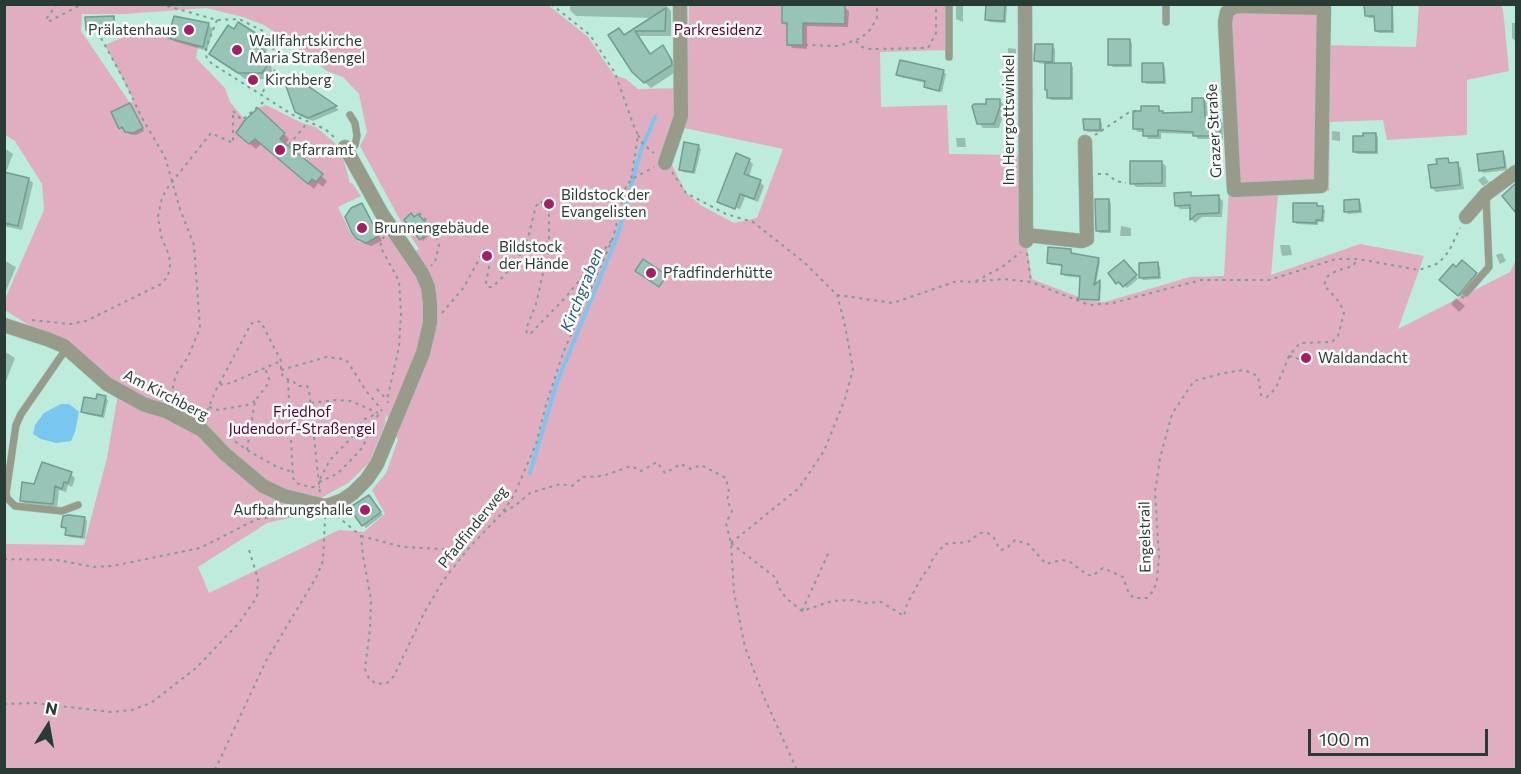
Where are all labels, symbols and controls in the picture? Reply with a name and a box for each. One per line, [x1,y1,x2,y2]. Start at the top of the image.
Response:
place label: Prälatenhaus [88,21,177,39]
park label: Parkresidenz [674,21,762,39]
marker: Prälatenhaus [182,23,196,37]
place label: Wallfahrtskirche Maria Straßengel [249,32,365,67]
marker: Wallfahrtskirche Maria Straßengel [230,43,244,57]
street label: Im Herrgottswinkel [1000,54,1018,186]
place label: Kirchberg [265,71,332,89]
marker: Kirchberg [246,73,260,87]
street label: Grazer Straße [1203,83,1225,179]
place label: Pfarramt [292,141,354,159]
marker: Pfarramt [273,143,287,157]
place label: Bildstock der Evangelisten [561,186,650,221]
marker: Bildstock der Evangelisten [542,197,556,211]
place label: Brunnengebäude [374,219,489,237]
marker: Brunnengebäude [355,221,369,235]
place label: Bildstock der Hände [499,238,569,273]
water label: Kirchgraben [557,245,607,335]
marker: Bildstock der Hände [480,249,494,263]
place label: Pfadfinderhütte [663,264,773,282]
marker: Pfadfinderhütte [644,266,658,280]
place label: Waldandacht [1318,349,1408,367]
marker: Waldandacht [1299,351,1313,365]
street label: Am Kirchberg [121,366,211,424]
park label: Friedhof Judendorf-Straßengel [228,403,376,438]
street label: Pfadfinderweg [434,482,512,572]
place label: Aufbahrungshalle [233,501,353,519]
street label: Engelstrail [1135,501,1155,573]
marker: Aufbahrungshalle [358,503,372,517]
north arrow [18,696,78,756]
text: N [44,697,59,718]
scale bar [1311,717,1491,755]
text: 100 m [1319,728,1369,750]

